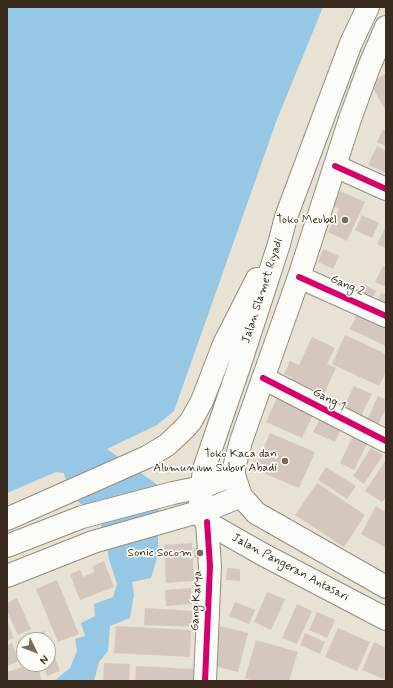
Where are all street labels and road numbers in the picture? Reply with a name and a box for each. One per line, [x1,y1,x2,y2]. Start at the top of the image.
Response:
street label: Jalan Slamet Riyadi [239,237,287,345]
street label: Gang 2 [328,272,366,300]
street label: Gang 1 [310,386,348,414]
street label: Jalan Pangeran Antasari [229,531,351,605]
street label: Gang Karya [188,570,206,632]

